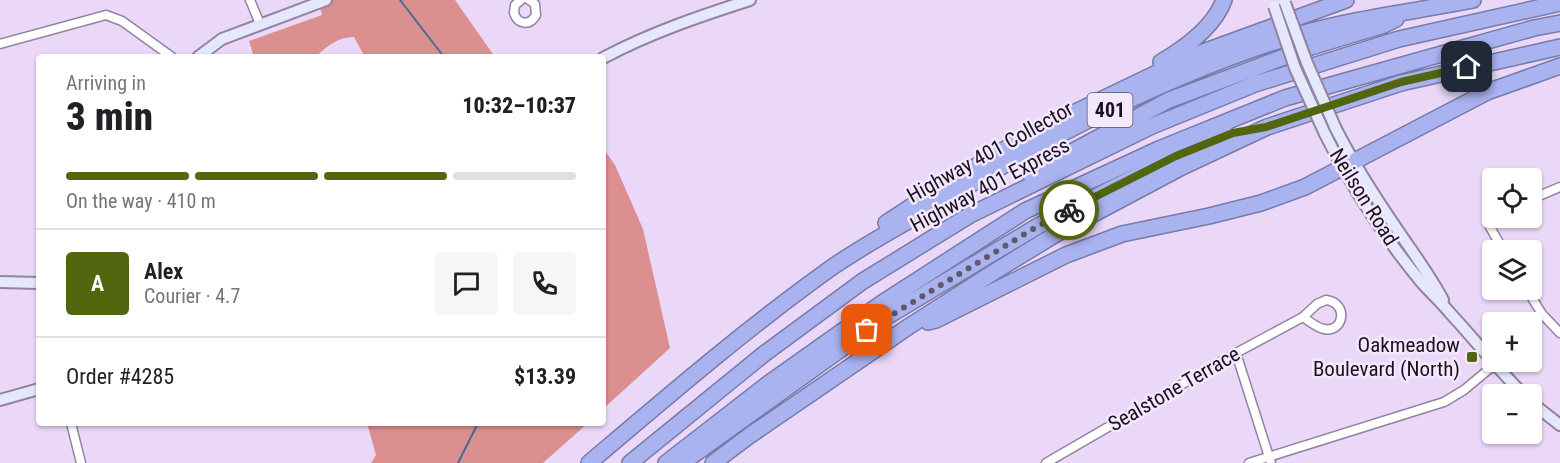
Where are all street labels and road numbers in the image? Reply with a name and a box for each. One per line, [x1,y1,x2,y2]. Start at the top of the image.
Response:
road number: 401 [1088,93,1132,127]
street label: Highway 401 Collector [903,96,1077,208]
street label: Highway 401 Express [906,133,1074,237]
street label: Neilson Road [1325,144,1403,250]
street label: Sealstone Terrace [1104,342,1244,436]

